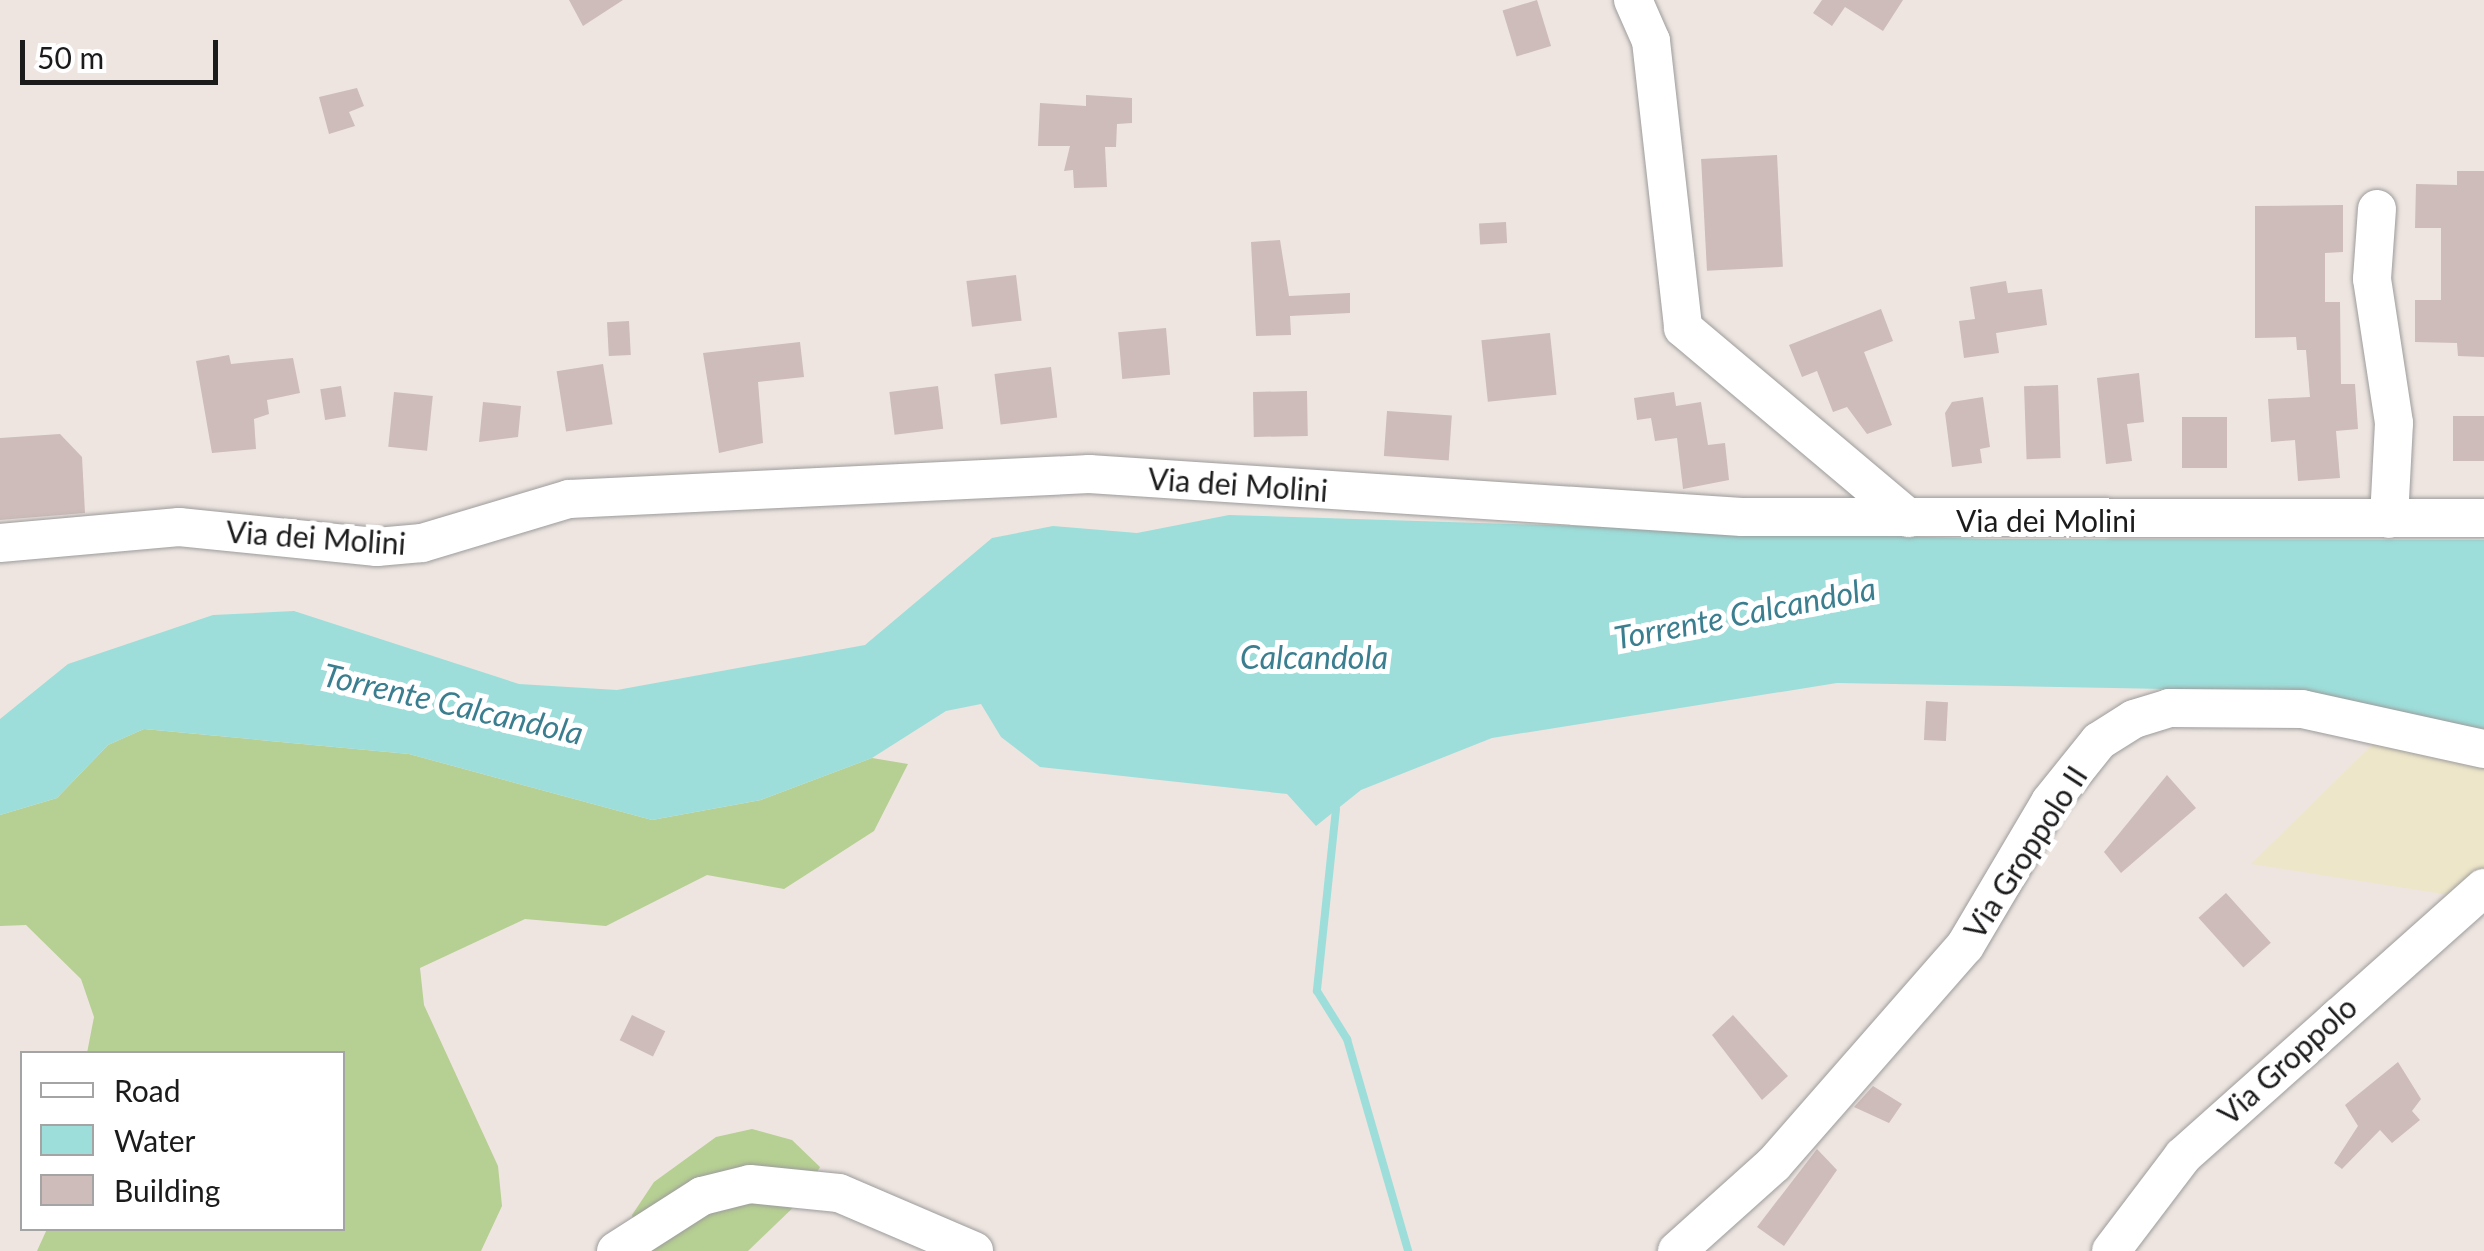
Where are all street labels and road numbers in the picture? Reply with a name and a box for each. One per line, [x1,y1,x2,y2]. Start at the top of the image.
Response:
street label: Via dei Molini [1147,460,1329,508]
street label: Via dei Molini [1956,502,2136,538]
street label: Via dei Molini [225,513,407,561]
street label: Via Groppolo II [1956,759,2094,945]
street label: Via Groppolo [2210,988,2364,1132]

